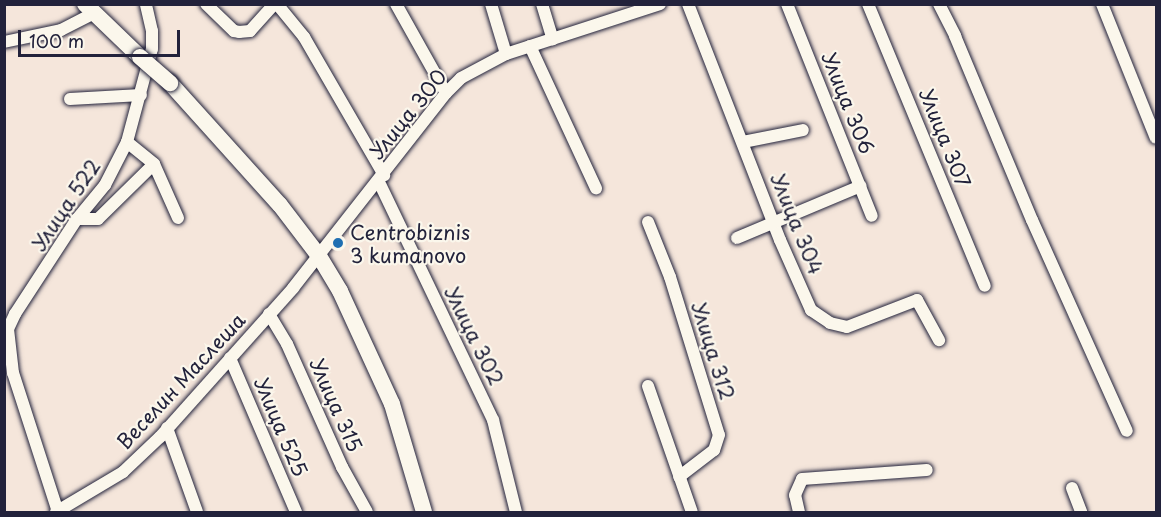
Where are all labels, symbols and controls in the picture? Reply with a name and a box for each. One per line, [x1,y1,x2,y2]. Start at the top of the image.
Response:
scale bar [21,18,183,56]
text: 100 m [29,27,84,54]
street label: Улица 306 [817,48,879,158]
street label: Улица 300 [364,64,452,164]
street label: Улица 307 [914,85,976,191]
street label: Улица 522 [27,155,105,255]
street label: Улица 304 [766,170,828,278]
place label: Centrobiznis 3 kumanovo [350,220,470,267]
marker: Centrobiznis 3 kumanovo [331,236,345,250]
street label: Улица 302 [440,282,508,390]
street label: Улица 312 [687,299,739,403]
street label: Веселин Маслеша [112,308,250,454]
street label: Улица 315 [305,354,367,456]
street label: Улица 525 [249,374,313,480]

